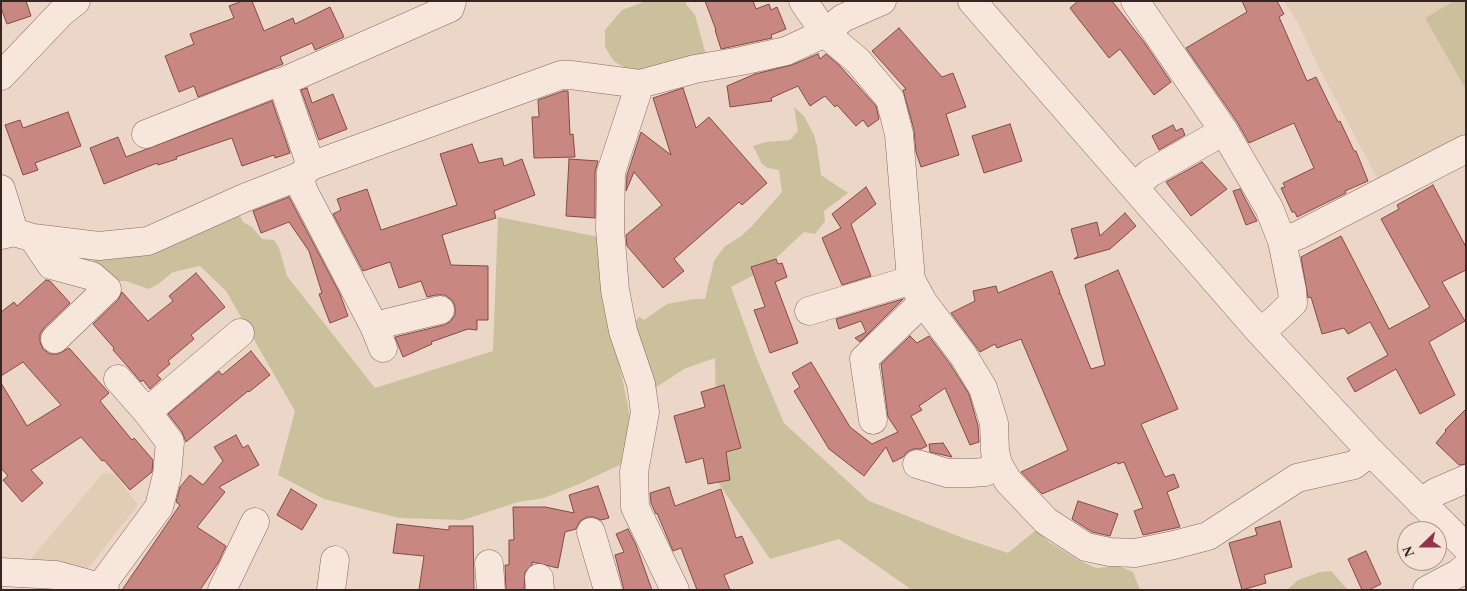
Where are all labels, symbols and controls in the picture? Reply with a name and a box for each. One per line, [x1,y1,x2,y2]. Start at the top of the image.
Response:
north arrow [1397,521,1447,571]
text: N [1400,544,1417,559]

